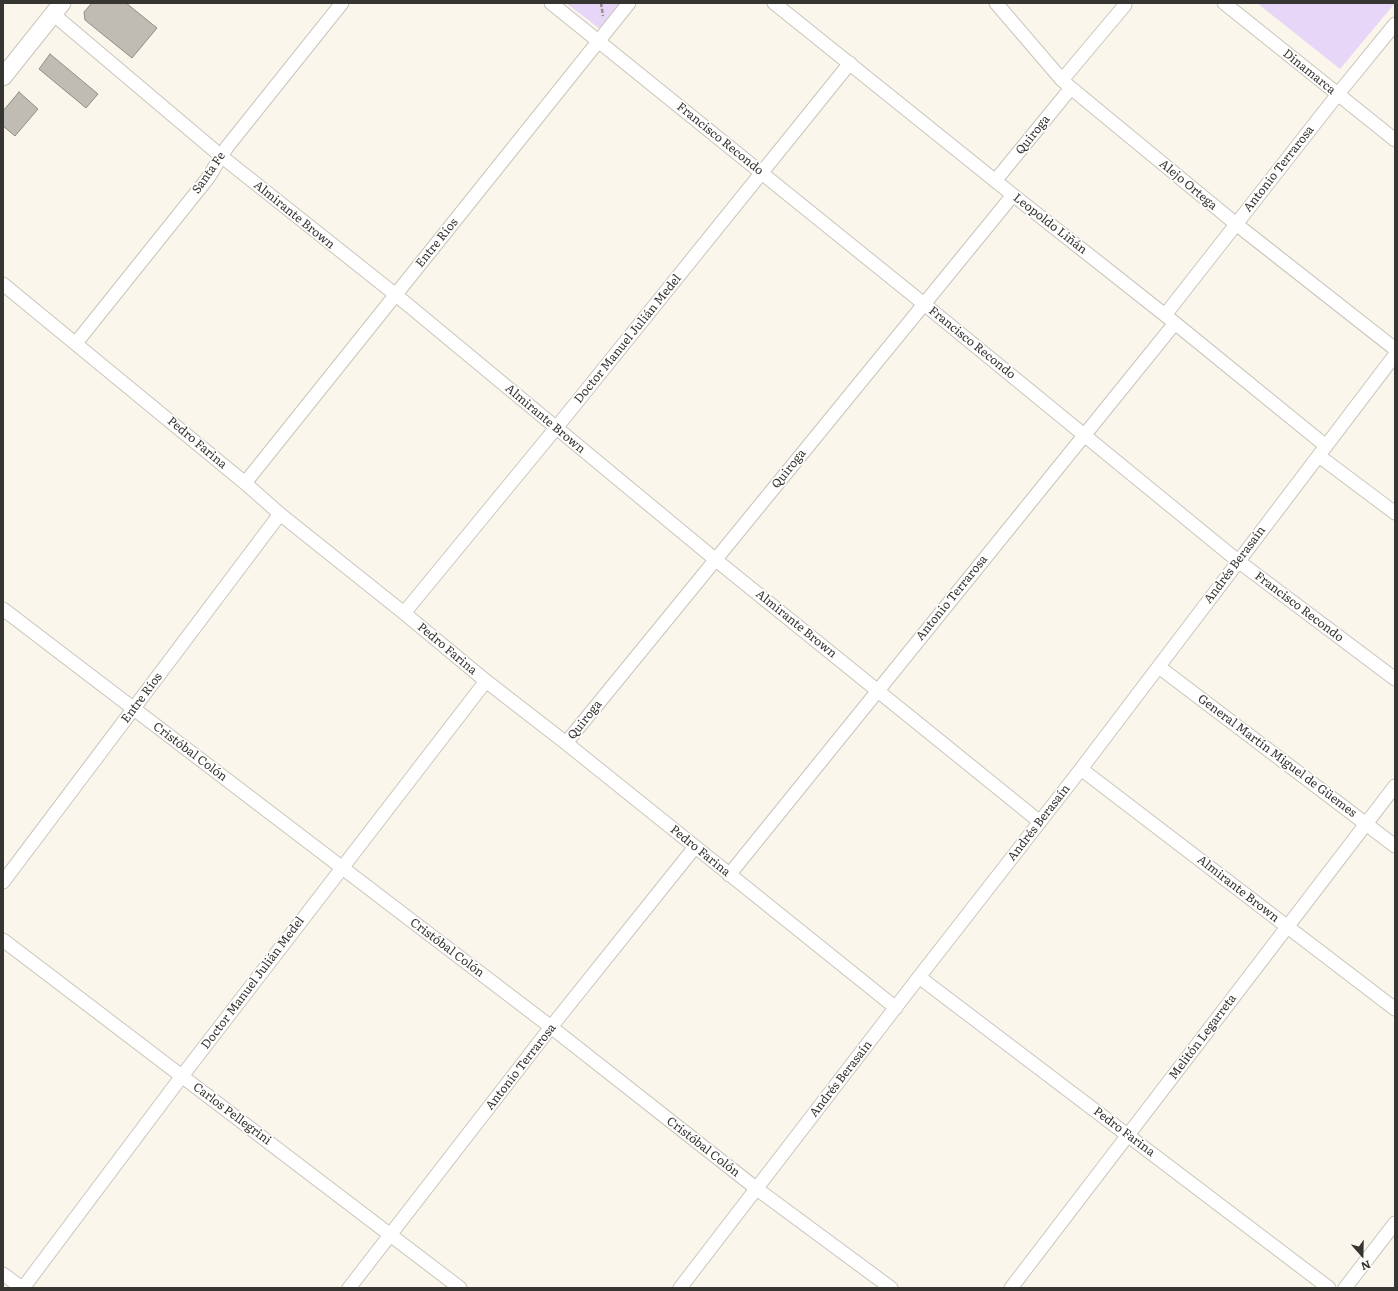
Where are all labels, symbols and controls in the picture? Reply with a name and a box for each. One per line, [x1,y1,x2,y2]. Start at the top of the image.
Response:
street label: Dinamarca [1280,46,1338,98]
street label: Francisco Recondo [674,100,766,178]
street label: Quiroga [1013,112,1053,158]
street label: Antonio Terrarosa [1241,123,1317,215]
street label: Santa Fe [189,149,229,197]
street label: Alejo Ortega [1156,157,1220,213]
street label: Almirante Brown [251,178,337,252]
street label: Leopoldo Liñán [1010,191,1090,257]
street label: Entre Ríos [413,216,461,270]
street label: Doctor Manuel Julián Medel [571,272,685,406]
street label: Francisco Recondo [926,304,1018,382]
street label: Almirante Brown [502,381,588,457]
street label: Pedro Farina [164,414,230,472]
street label: Quiroga [769,446,809,492]
street label: Andrés Berasaín [1201,524,1269,606]
street label: Antonio Terrarosa [913,553,991,643]
street label: Francisco Recondo [1252,569,1346,645]
street label: Almirante Brown [753,587,839,661]
street label: Pedro Farina [414,620,480,678]
street label: Entre Ríos [119,670,165,726]
street label: General Martín Miguel de Güemes [1195,692,1359,820]
street label: Quiroga [565,697,605,743]
street label: Cristóbal Colón [150,719,230,785]
street label: Andrés Berasaín [1005,782,1073,864]
street label: Pedro Farina [667,822,733,880]
street label: Almirante Brown [1194,853,1282,925]
street label: Doctor Manuel Julián Medel [199,914,307,1052]
street label: Cristóbal Colón [407,915,487,981]
street label: Melitón Legarreta [1166,992,1240,1082]
street label: Antonio Terrarosa [483,1021,559,1113]
street label: Andrés Berasaín [807,1038,875,1120]
street label: Carlos Pellegrini [190,1080,274,1148]
street label: Pedro Farina [1090,1104,1158,1160]
street label: Cristóbal Colón [664,1114,742,1180]
north arrow [1342,1235,1382,1275]
text: N [1359,1257,1373,1275]

